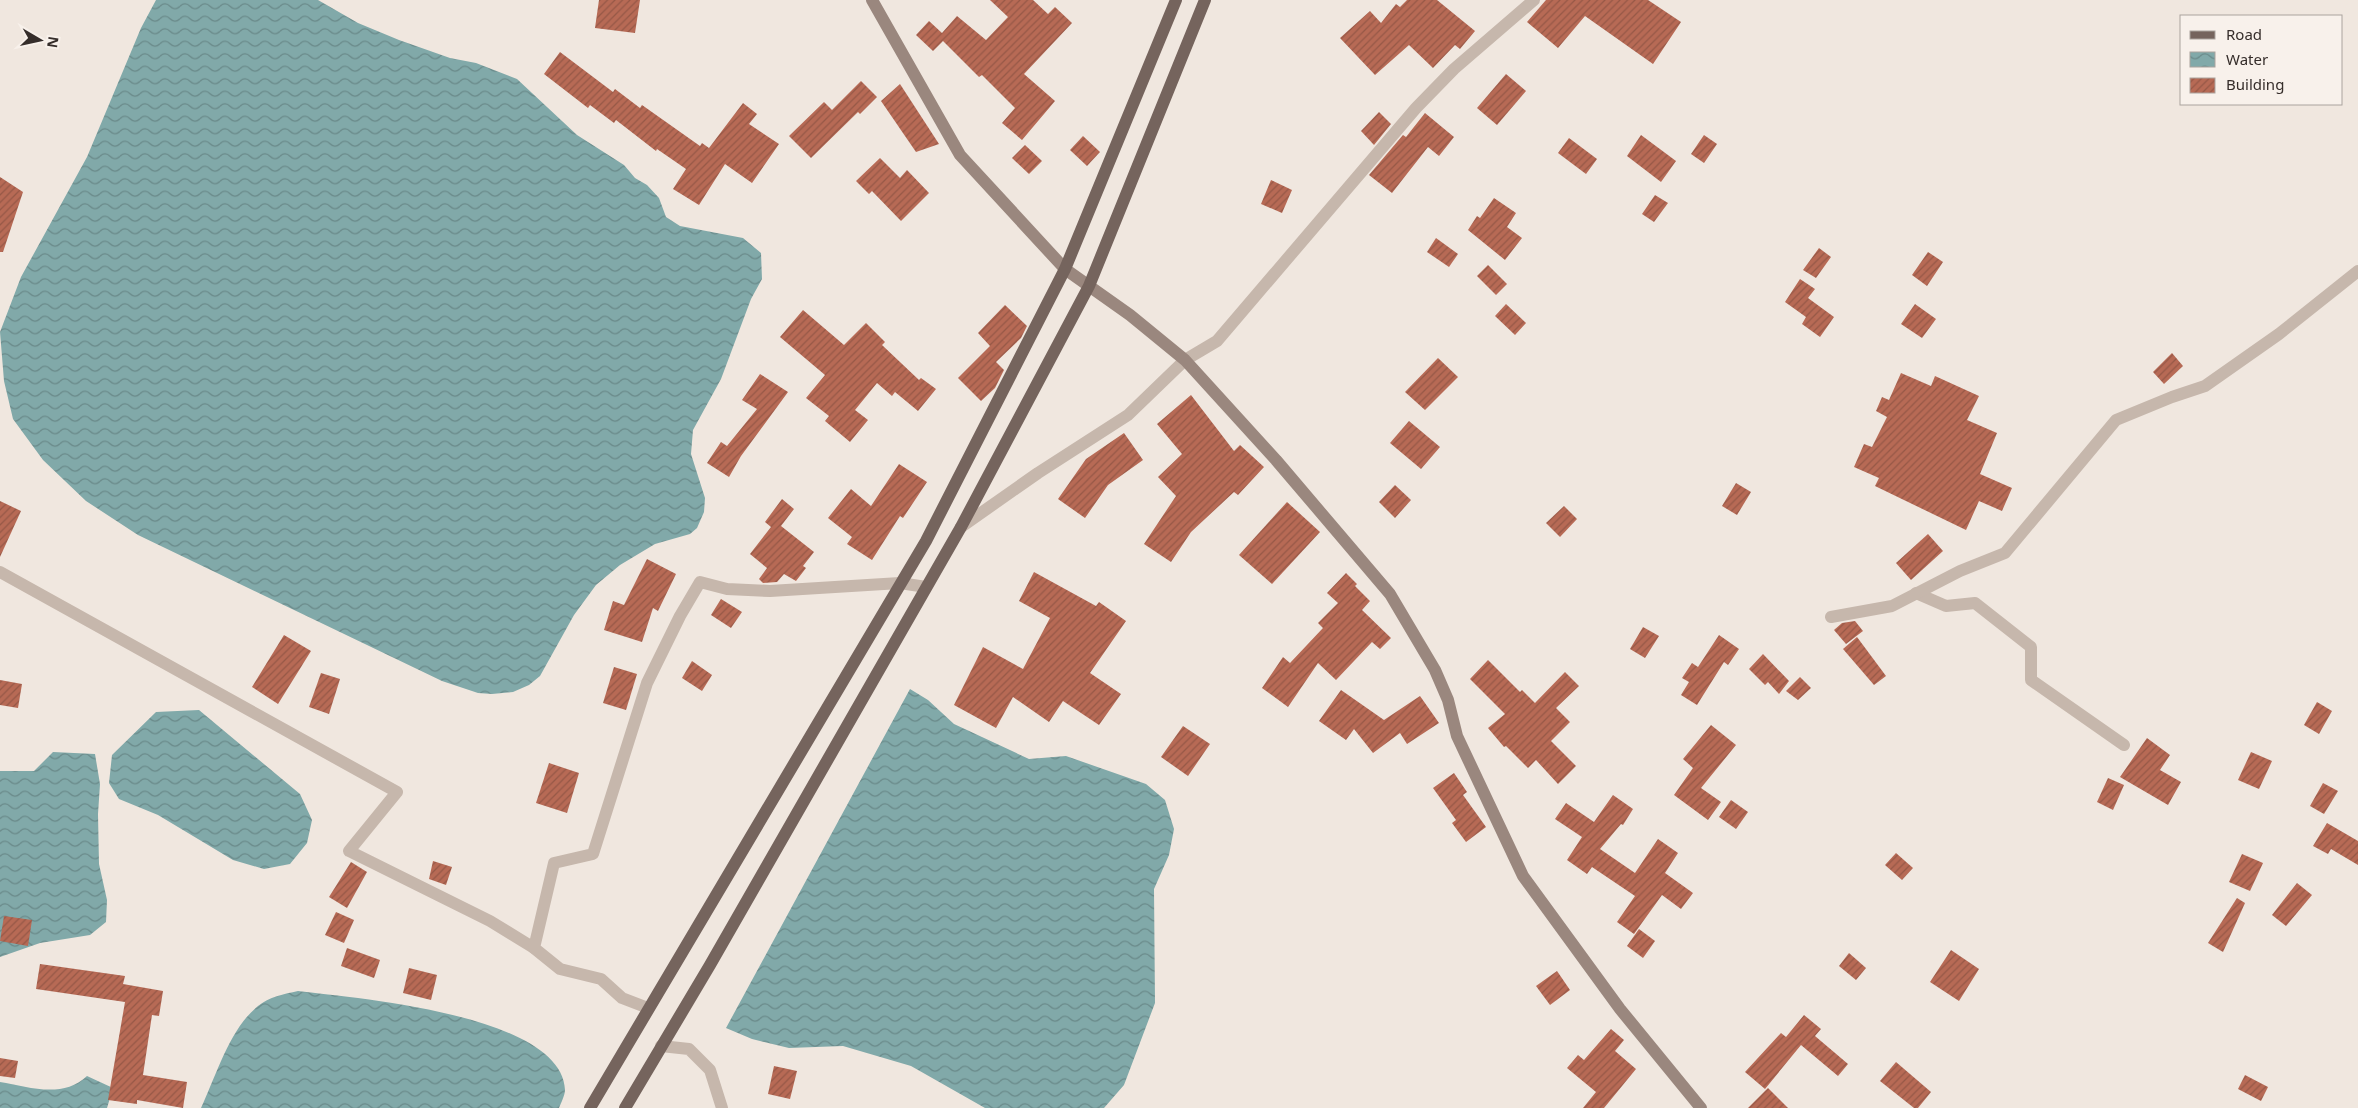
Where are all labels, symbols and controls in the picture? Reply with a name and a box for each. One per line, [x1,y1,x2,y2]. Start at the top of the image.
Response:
north arrow [15,15,65,65]
legend [2180,15,2343,105]
text: Road [2226,24,2262,44]
text: N [43,35,64,49]
text: Water [2226,49,2268,69]
text: Building [2226,74,2284,94]

